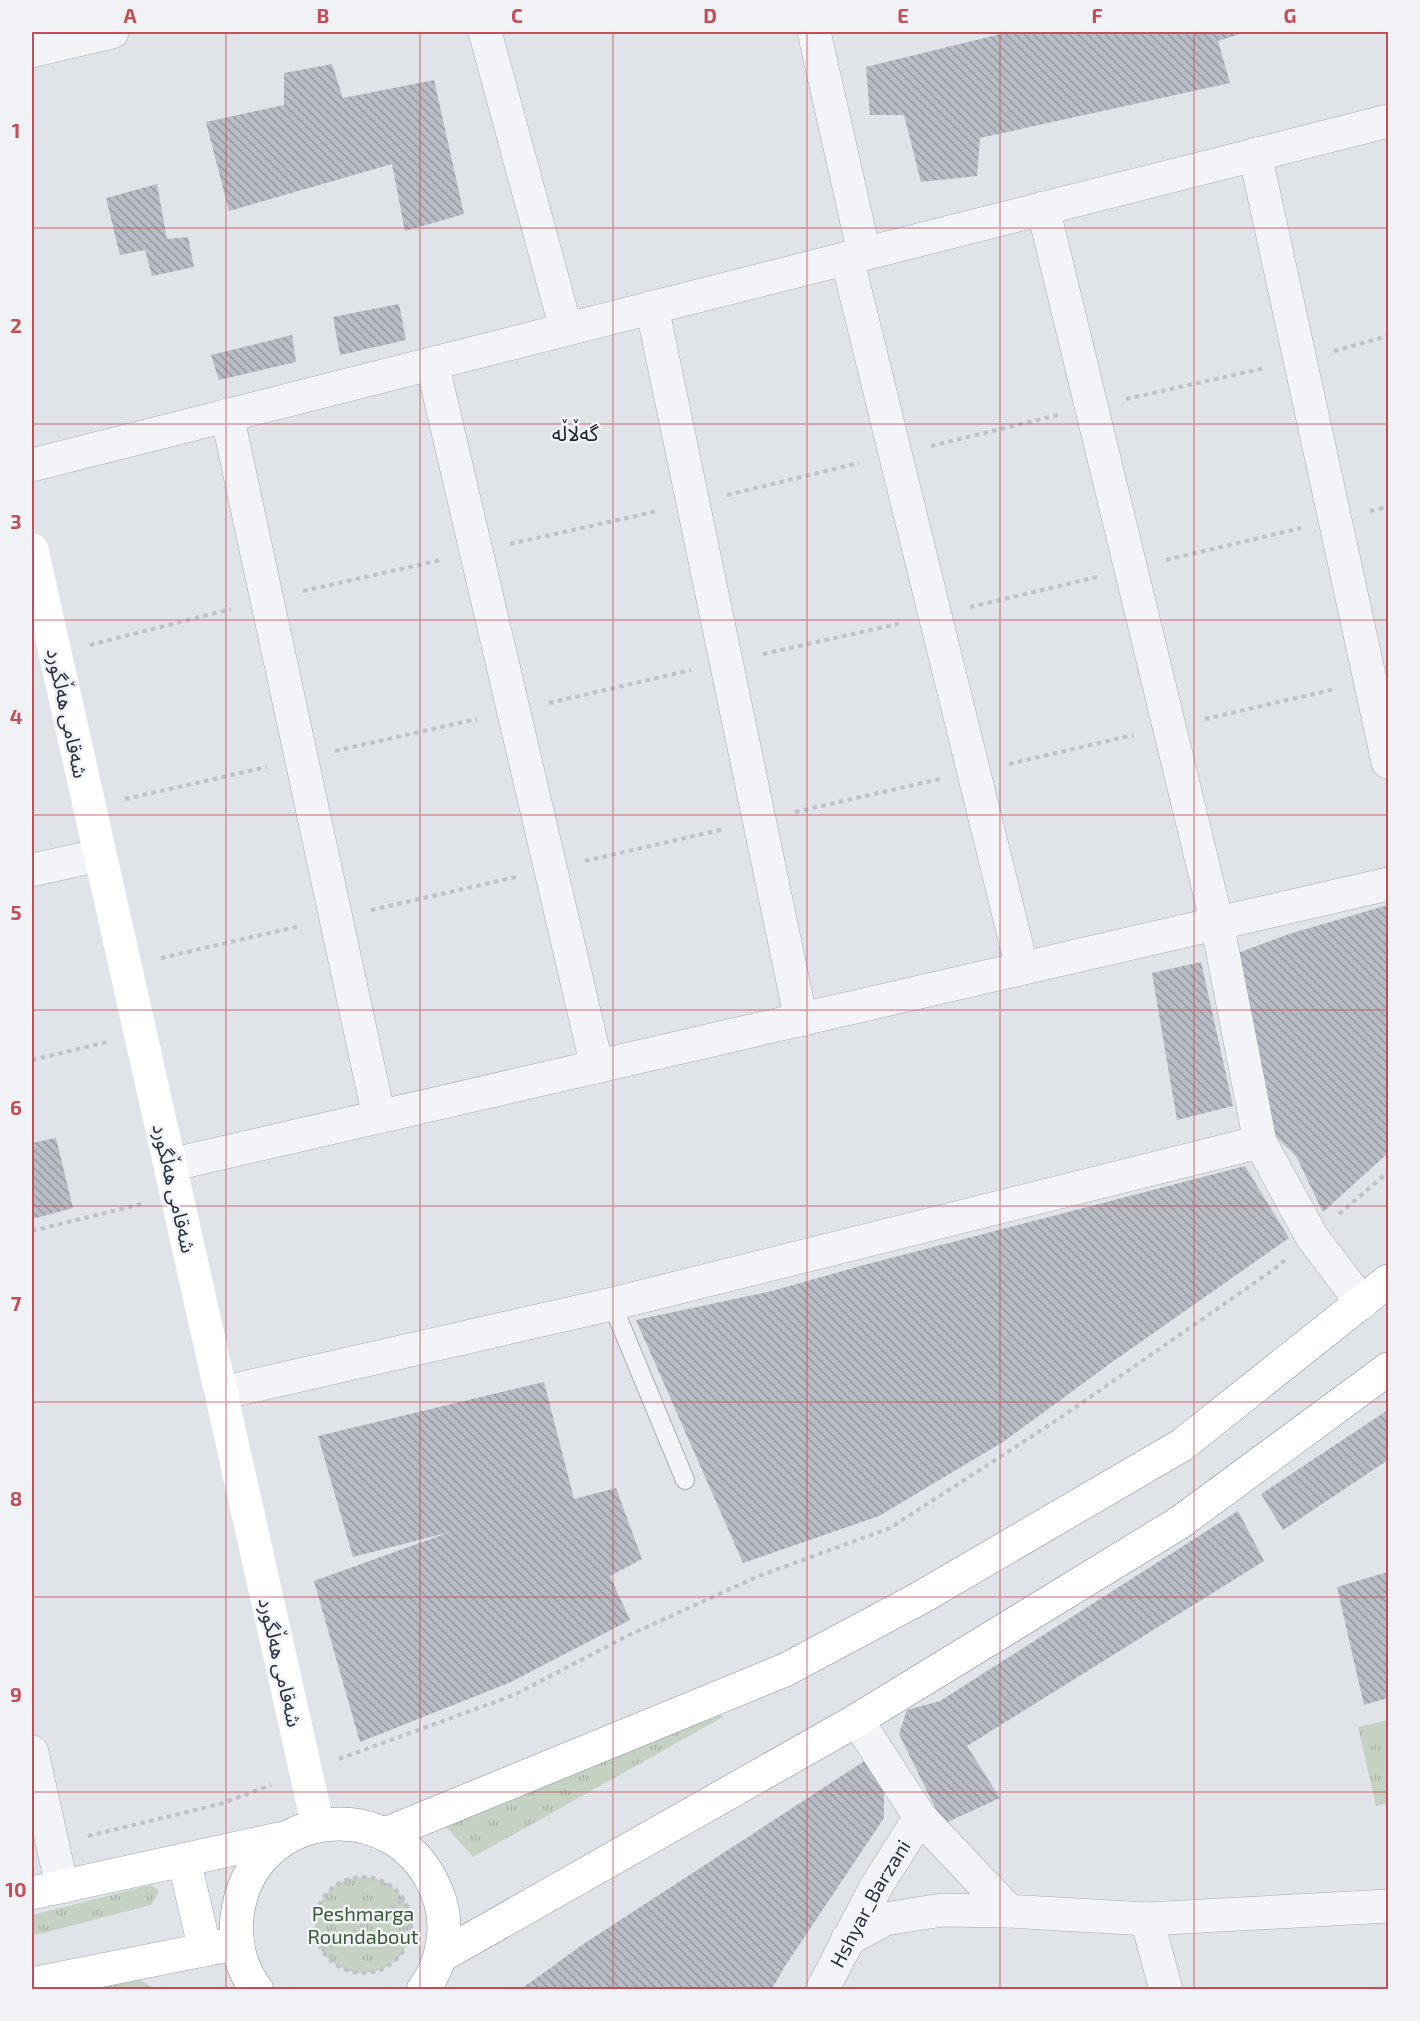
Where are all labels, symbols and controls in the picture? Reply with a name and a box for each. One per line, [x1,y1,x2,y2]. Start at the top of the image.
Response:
text: A [123,3,137,27]
text: B [317,3,329,27]
text: C [511,3,523,27]
text: D [703,3,717,27]
text: E [897,3,909,27]
text: F [1091,3,1103,27]
text: G [1284,3,1296,27]
text: 1 [12,118,20,142]
text: 2 [10,313,22,337]
district label: گەڵاڵە [552,418,599,445]
text: 3 [10,509,22,533]
street label: شەقامی ھەڵگورد [42,646,95,780]
text: 4 [10,704,23,728]
text: 5 [10,900,22,924]
text: 6 [10,1095,22,1119]
street label: شەقامی ھەڵگورد [147,1121,203,1255]
text: 7 [11,1291,22,1315]
text: 8 [10,1486,22,1510]
street label: شەقامی ھەڵگورد [253,1595,309,1729]
text: 9 [10,1682,22,1706]
street label: Hshyar_Barzani [824,1835,915,1971]
text: 10 [5,1877,27,1901]
park label: Peshmarga Roundabout [308,1901,419,1948]

